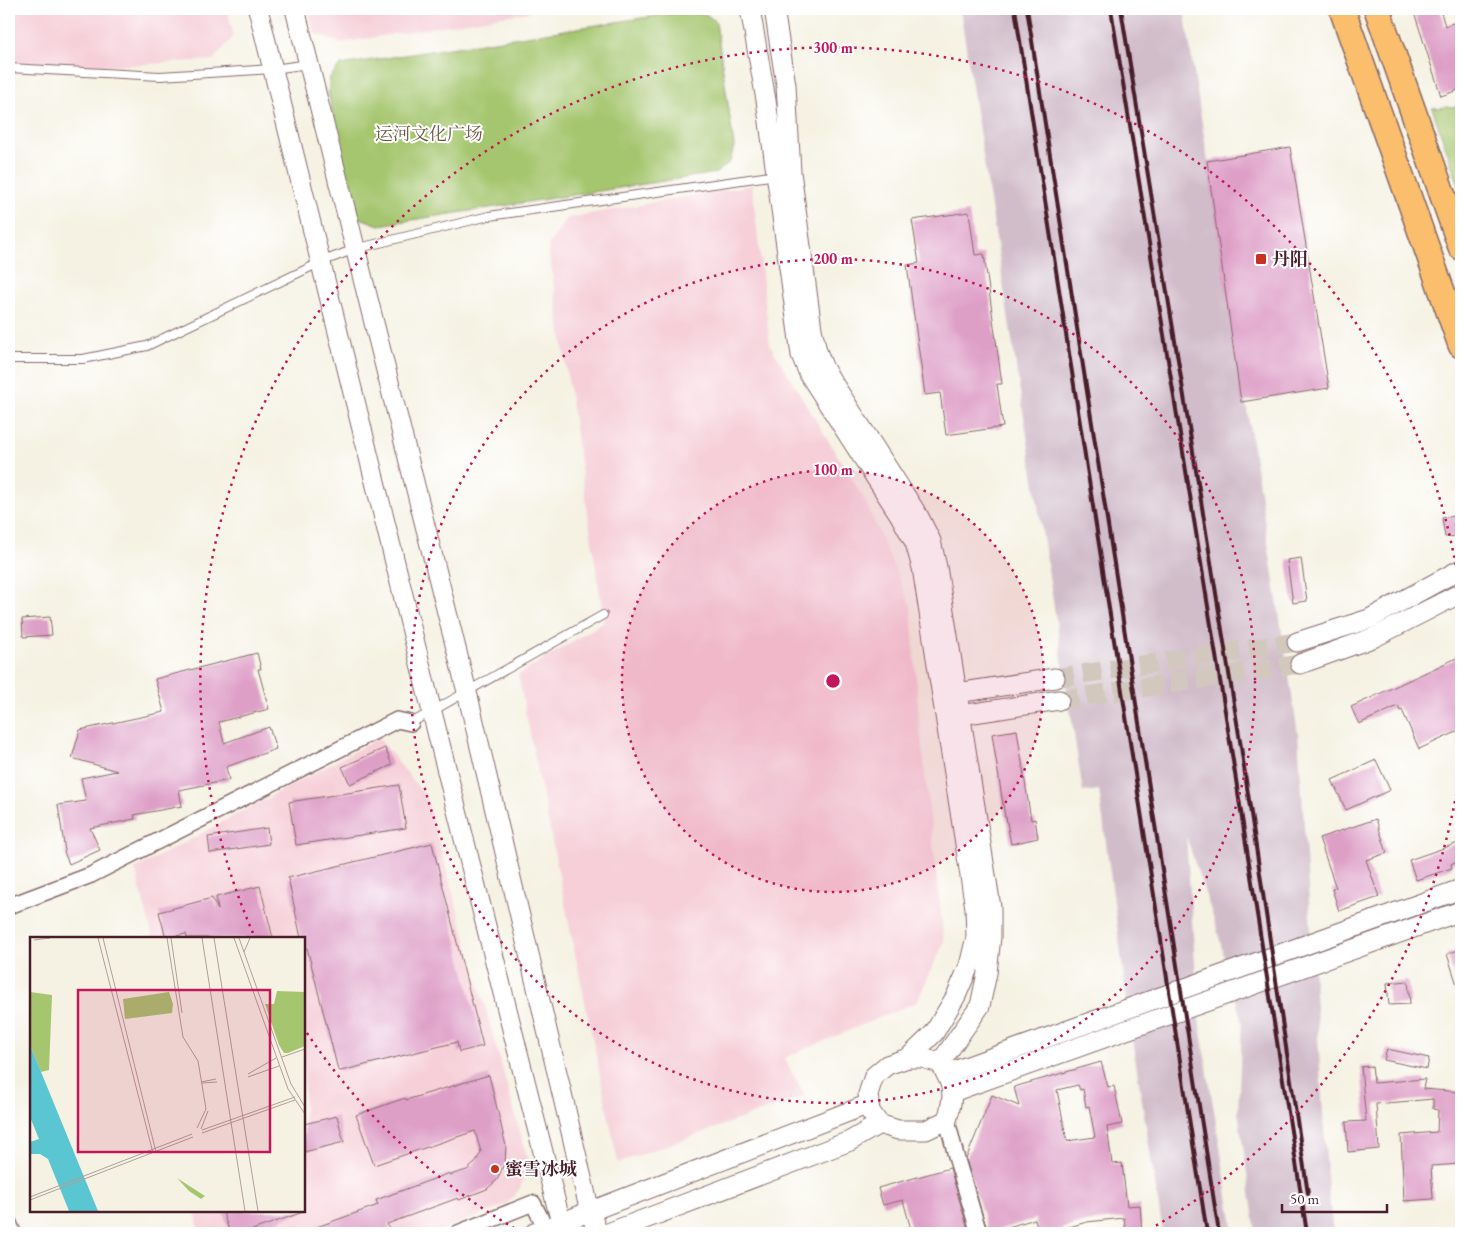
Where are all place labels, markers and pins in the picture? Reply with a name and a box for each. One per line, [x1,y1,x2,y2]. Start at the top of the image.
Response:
place label: 丹阳 [1272,247,1308,270]
marker: 丹阳 [1254,252,1268,266]
centre of rings [824,672,842,690]
place label: 蜜雪冰城 [505,1157,577,1180]
marker: 蜜雪冰城 [489,1163,501,1175]

